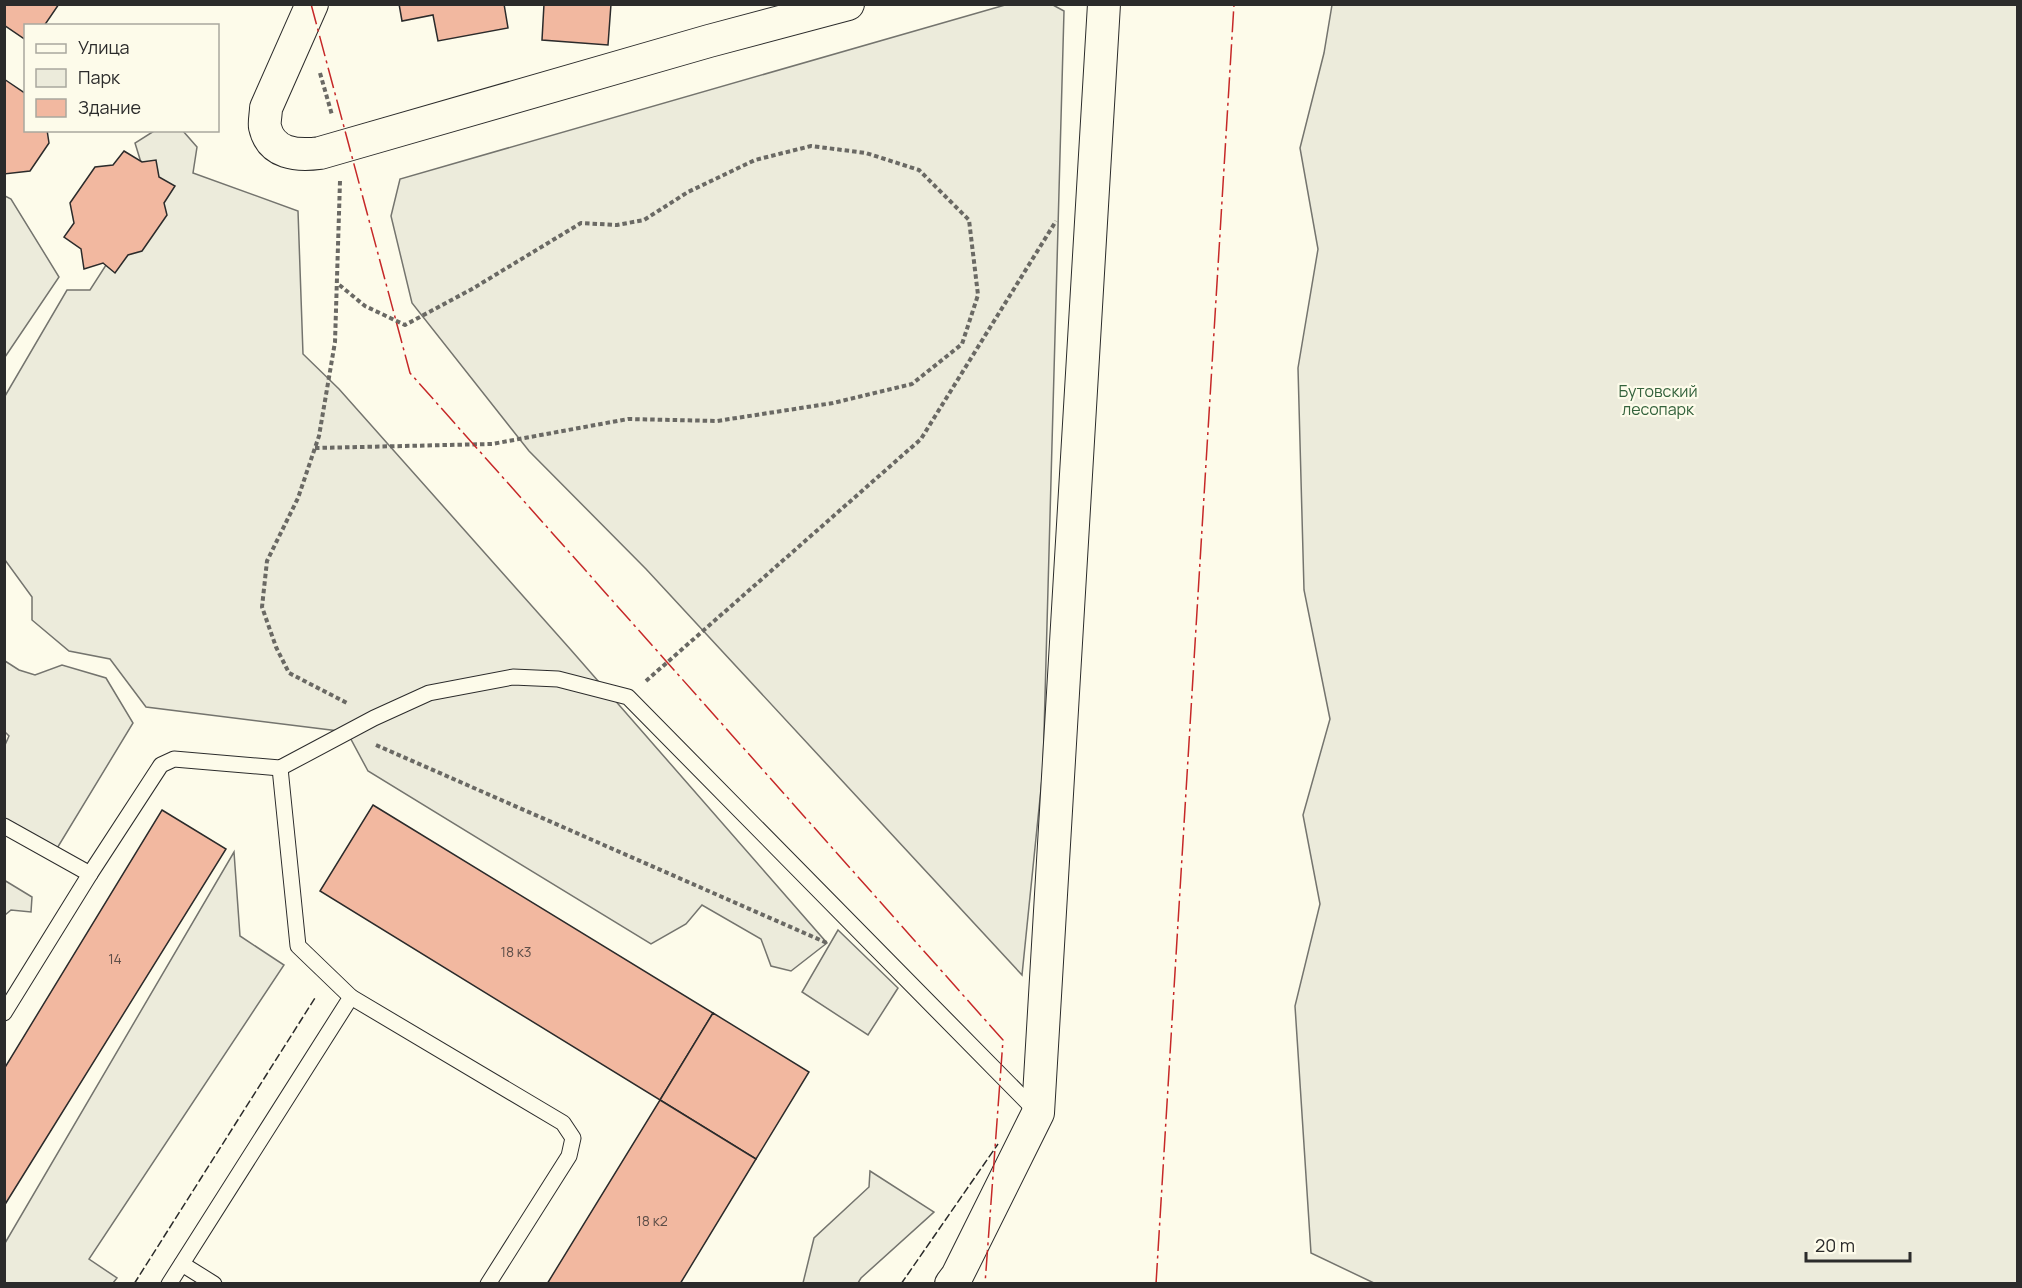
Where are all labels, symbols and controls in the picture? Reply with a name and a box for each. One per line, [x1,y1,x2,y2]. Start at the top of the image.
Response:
legend [24,24,219,132]
text: Улица [78,35,130,59]
text: Парк [78,65,121,89]
text: Здание [78,95,141,119]
park label: Бутовский лесопарк [1618,380,1698,420]
house number: 18 к3 [500,942,532,961]
house number: 14 [108,949,122,968]
house number: 18 к2 [636,1211,668,1230]
scale bar [1806,1225,1910,1263]
text: 20 m [1815,1233,1855,1257]

